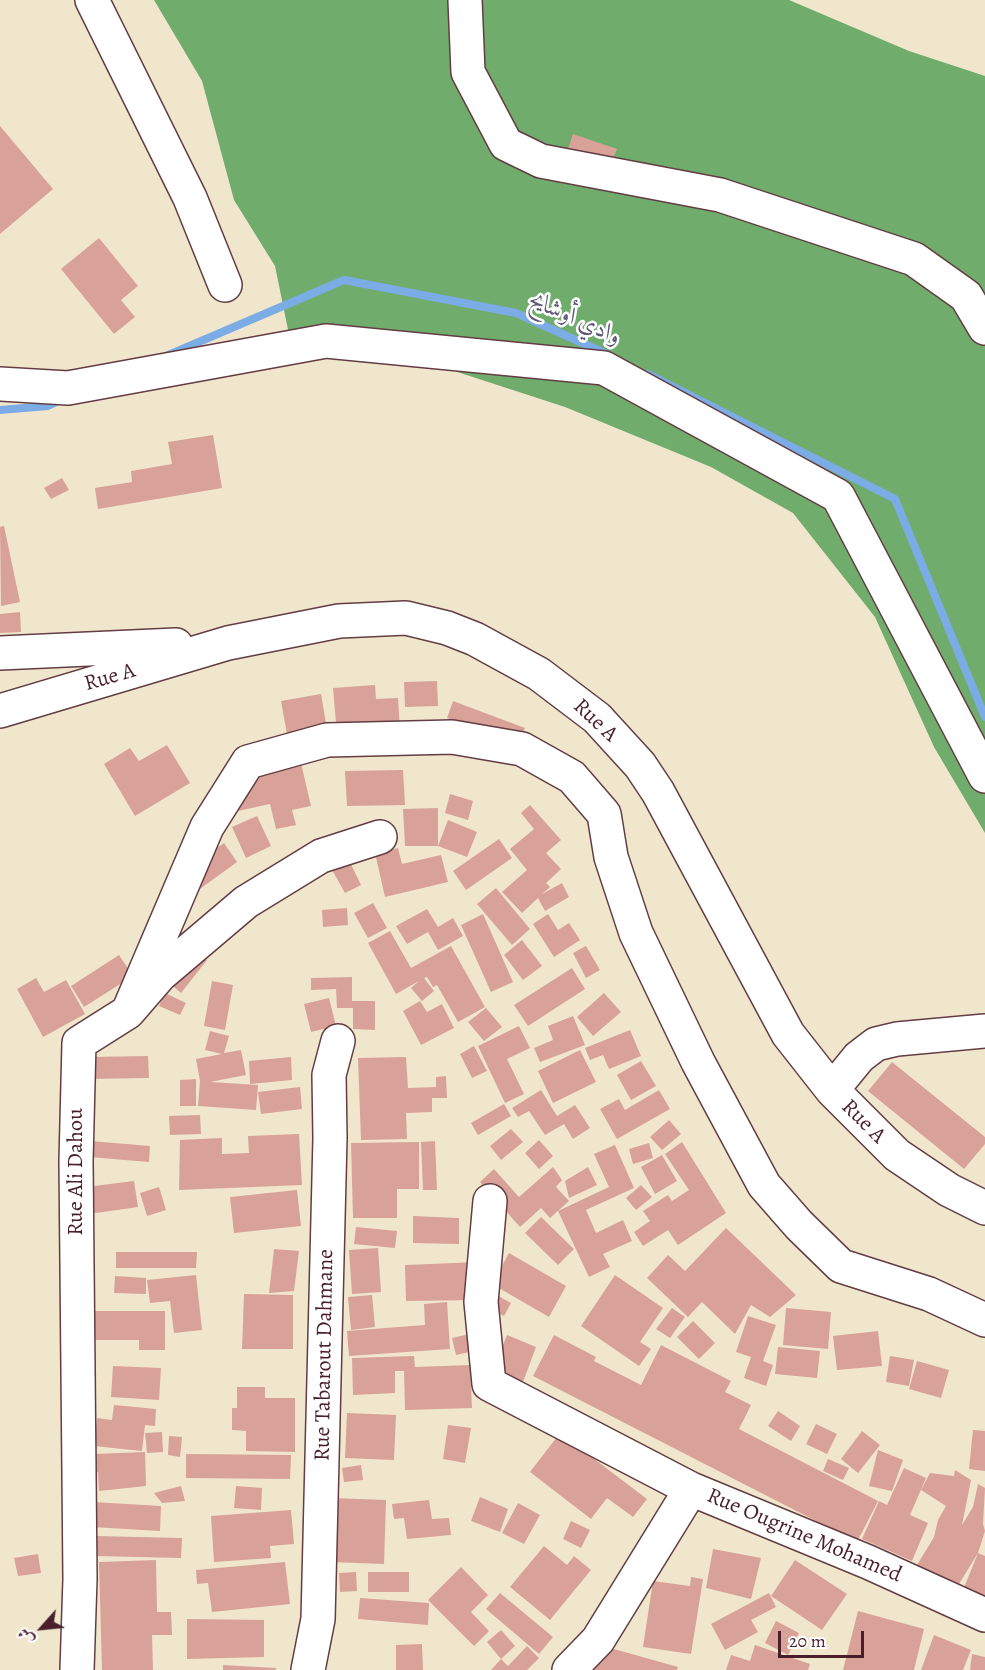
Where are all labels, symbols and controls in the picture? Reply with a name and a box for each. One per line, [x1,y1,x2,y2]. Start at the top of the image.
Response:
water label: وادي أوشايح [524,286,626,352]
street label: Rue A [81,658,139,698]
street label: Rue A [567,694,623,748]
street label: Rue A [835,1094,891,1150]
street label: Rue Ali Dahou [64,1108,90,1236]
street label: Rue Tabarout Dahmane [310,1249,340,1461]
street label: Rue Ougrine Mohamed [703,1483,905,1589]
north arrow [12,1598,72,1658]
scale bar [781,1619,866,1657]
text: ش [13,1624,39,1648]
text: 20 m [789,1629,826,1653]

